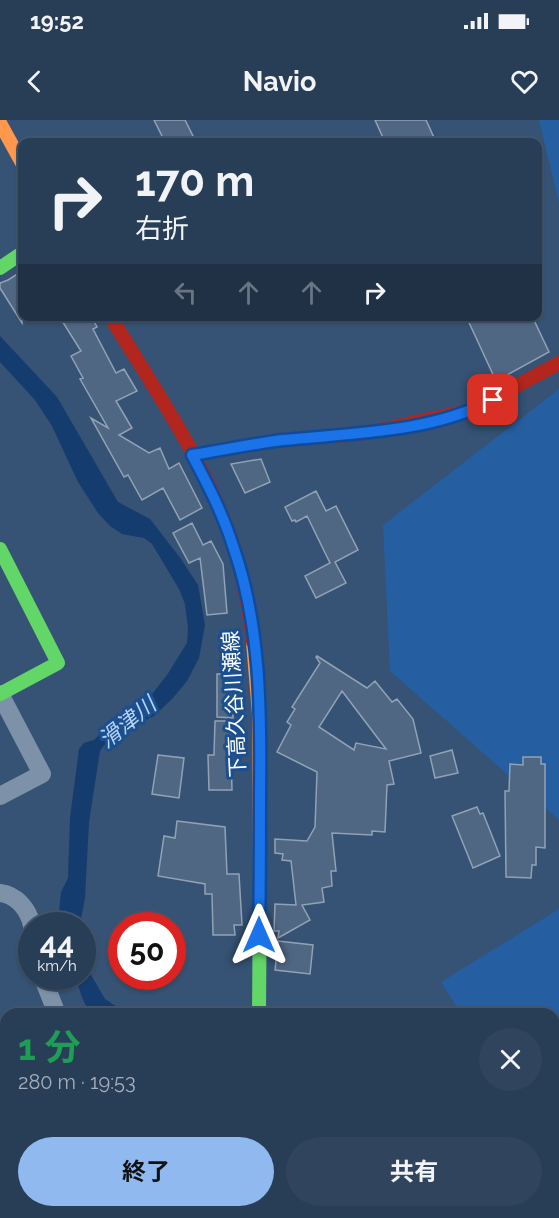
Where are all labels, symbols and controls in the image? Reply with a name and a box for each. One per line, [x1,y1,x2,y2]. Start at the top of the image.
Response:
text: 19:52 [30,8,84,34]
icon: back [18,65,51,98]
icon: heart [508,65,541,98]
text: Navio [243,66,316,97]
text: 170 m [135,157,254,206]
icon: right [36,162,114,240]
text: 右折 [135,213,189,244]
icon: left [169,276,202,309]
icon: ahead [232,276,265,309]
icon: ahead [295,276,328,309]
icon: right [358,276,391,309]
pin [467,374,518,425]
icon: arrive [476,383,509,416]
street label: 下高久谷川瀬線 [218,630,250,778]
water label: 滑津川 [93,690,162,753]
position arrow [227,903,291,967]
speed limit sign: 50 [108,912,186,990]
text: 44 [40,926,74,961]
text: km/h [37,957,77,975]
text: 1 分 [18,1026,80,1068]
button: close [479,1028,542,1091]
text: 280 m · 19:53 [18,1070,136,1094]
button: 終了 [18,1137,274,1206]
button: 共有 [286,1137,542,1206]

